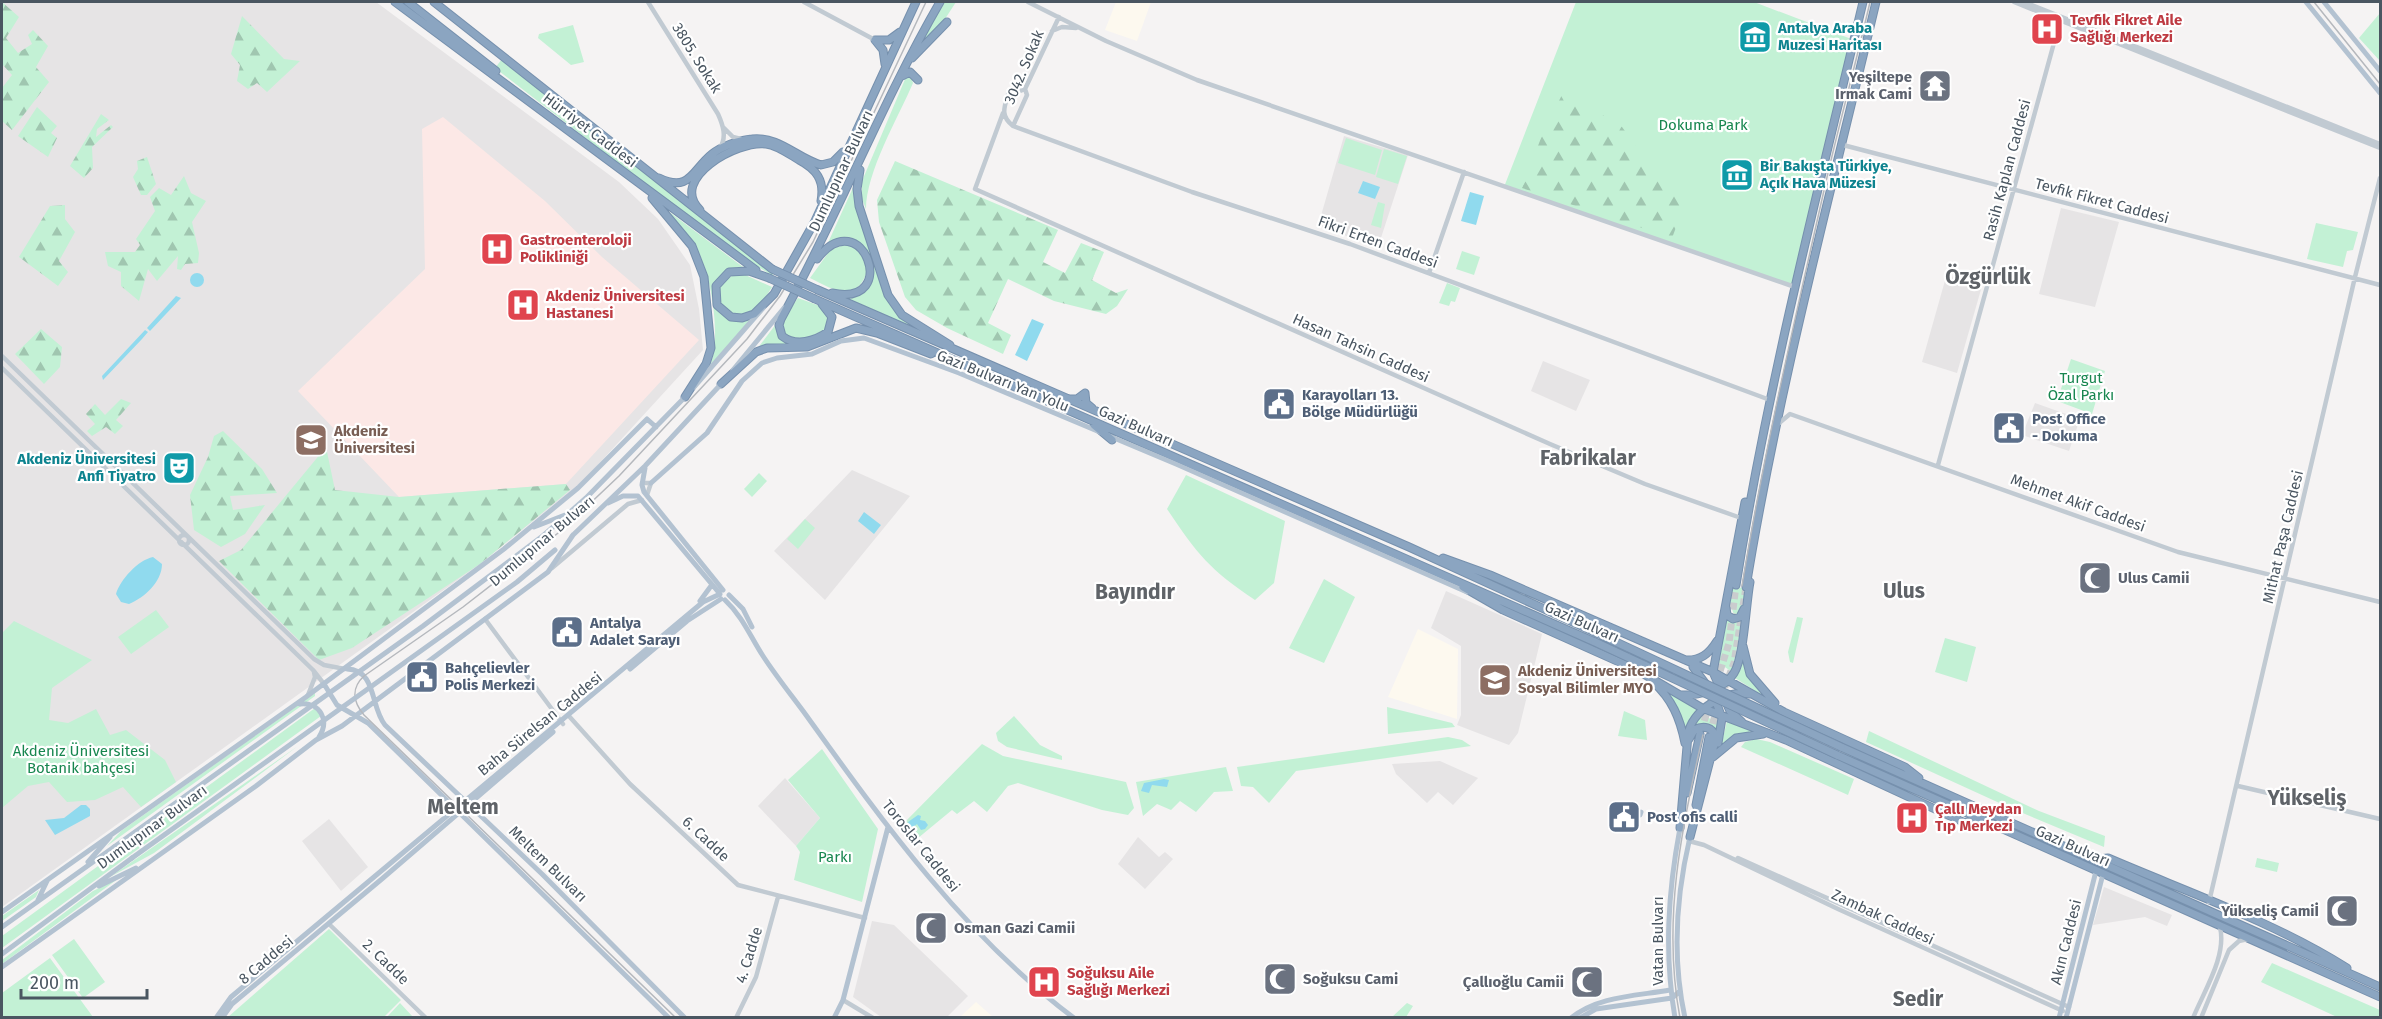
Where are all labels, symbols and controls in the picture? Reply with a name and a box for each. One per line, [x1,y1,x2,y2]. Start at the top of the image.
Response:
hospital icon: Tevfik Fikret Aile Sağlığı Merkezi [2029,11,2065,47]
place label: Tevfik Fikret Aile Sağlığı Merkezi [2070,11,2182,46]
museum icon: Antalya Araba Muzesi Haritası [1737,19,1773,55]
place label: Antalya Araba Muzesi Haritası [1777,19,1882,54]
street label: 3805. Sokak [668,20,726,97]
street label: 3042. Sokak [1000,27,1048,107]
place label: Yeşiltepe Irmak Cami [1835,68,1912,103]
temple icon: Yeşiltepe Irmak Cami [1917,68,1953,104]
street label: Hürriyet Caddesi [539,89,641,171]
street label: Rasih Kaplan Caddesi [1979,97,2035,243]
street label: Dumlupınar Bulvarı [805,108,877,234]
park label: Dokuma Park [1658,116,1748,134]
museum icon: Bir Bakışta Türkiye, Açık Hava Müzesi [1719,157,1755,193]
place label: Bir Bakışta Türkiye, Açık Hava Müzesi [1759,157,1892,193]
street label: Tevfik Fikret Caddesi [2033,174,2171,228]
street label: Fikri Erten Caddesi [1316,212,1440,272]
hospital icon: Gastroenteroloji Polikliniği [479,231,515,267]
place label: Gastroenteroloji Polikliniği [520,231,632,266]
district label: Özgürlük [1945,263,2031,290]
hospital icon: Akdeniz Üniversitesi Hastanesi [505,287,541,323]
place label: Akdeniz Üniversitesi Hastanesi [545,287,685,322]
street label: Hasan Tahsin Caddesi [1290,310,1432,386]
street label: Gazi Bulvarı Yan Yolu [934,346,1072,416]
park label: Turgut Özal Parkı [2048,369,2114,404]
public building icon: Karayolları 13. Bölge Müdürlüğü [1261,386,1297,422]
place label: Karayolları 13. Bölge Müdürlüğü [1302,386,1418,421]
street label: Gazi Bulvarı [1096,402,1176,450]
public building icon: Post Office - Dokuma [1991,410,2027,446]
place label: Post Office - Dokuma [2032,410,2106,445]
school or university icon: Akdeniz Üniversitesi [293,422,329,458]
place label: Akdeniz Üniversitesi [333,422,415,457]
district label: Fabrikalar [1540,445,1637,471]
place label: Akdeniz Üniversitesi Anfi Tiyatro [16,450,156,485]
theatre icon: Akdeniz Üniversitesi Anfi Tiyatro [161,450,197,486]
street label: Mithat Paşa Caddesi [2259,469,2307,605]
street label: Mehmet Akif Caddesi [2008,470,2148,536]
street label: Dumlupınar Bulvarı [486,492,598,590]
mosque icon: Ulus Camii [2077,560,2113,596]
place label: Ulus Camii [2118,569,2189,587]
district label: Ulus [1883,578,1925,604]
district label: Bayındır [1095,579,1176,605]
street label: Gazi Bulvarı [1542,598,1622,646]
public building icon: Antalya Adalet Sarayı [549,614,585,650]
place label: Antalya Adalet Sarayı [589,614,680,649]
public building icon: Bahçelievler Polis Merkezi [404,659,440,695]
place label: Bahçelievler Polis Merkezi [445,659,535,694]
school or university icon: Akdeniz Üniversitesi Sosyal Bilimler MYO [1477,662,1513,698]
place label: Akdeniz Üniversitesi Sosyal Bilimler MYO [1517,662,1657,697]
street label: Baha Sürelsan Caddesi [474,668,606,780]
park label: Akdeniz Üniversitesi Botanik bahçesi [13,742,149,777]
street label: Dumlupınar Bulvarı [93,781,211,873]
district label: Yükseliş [2267,785,2346,811]
district label: Meltem [427,794,499,820]
street label: Toroslar Caddesi [879,797,963,895]
public building icon: Post ofis calli [1606,799,1642,835]
hospital icon: Çallı Meydan Tıp Merkezi [1894,800,1930,836]
place label: Çallı Meydan Tıp Merkezi [1935,800,2022,835]
place label: Post ofis calli [1647,808,1738,826]
street label: 6. Cadde [679,813,733,865]
street label: Meltem Bulvarı [505,822,591,906]
street label: Gazi Bulvarı [2033,822,2113,870]
park label: Parkı [818,848,852,866]
street label: Zambak Caddesi [1829,885,1937,949]
mosque icon: Yükseliş Camiİ [2324,893,2360,929]
street label: Vatan Bulvarı [1649,896,1667,986]
street label: Akın Caddesi [2047,898,2085,986]
place label: Yükseliş Camiİ [2220,902,2319,921]
mosque icon: Osman Gazi Camii [913,910,949,946]
place label: Osman Gazi Camii [954,919,1075,937]
street label: 4. Cadde [732,925,766,985]
street label: 8 Caddesi [235,932,297,988]
street label: 2. Cadde [359,936,413,988]
mosque icon: Soğuksu Cami [1262,961,1298,997]
scale bar [21,962,147,1000]
hospital icon: Soğuksu Aile Sağlığı Merkezi [1026,964,1062,1000]
place label: Soğuksu Aile Sağlığı Merkezi [1067,964,1170,999]
mosque icon: Çallıoğlu Camii [1569,964,1605,1000]
place label: Soğuksu Cami [1303,970,1398,988]
text: 200 m [30,972,79,994]
place label: Çallıoğlu Camii [1463,973,1564,992]
district label: Sedir [1893,986,1944,1012]

